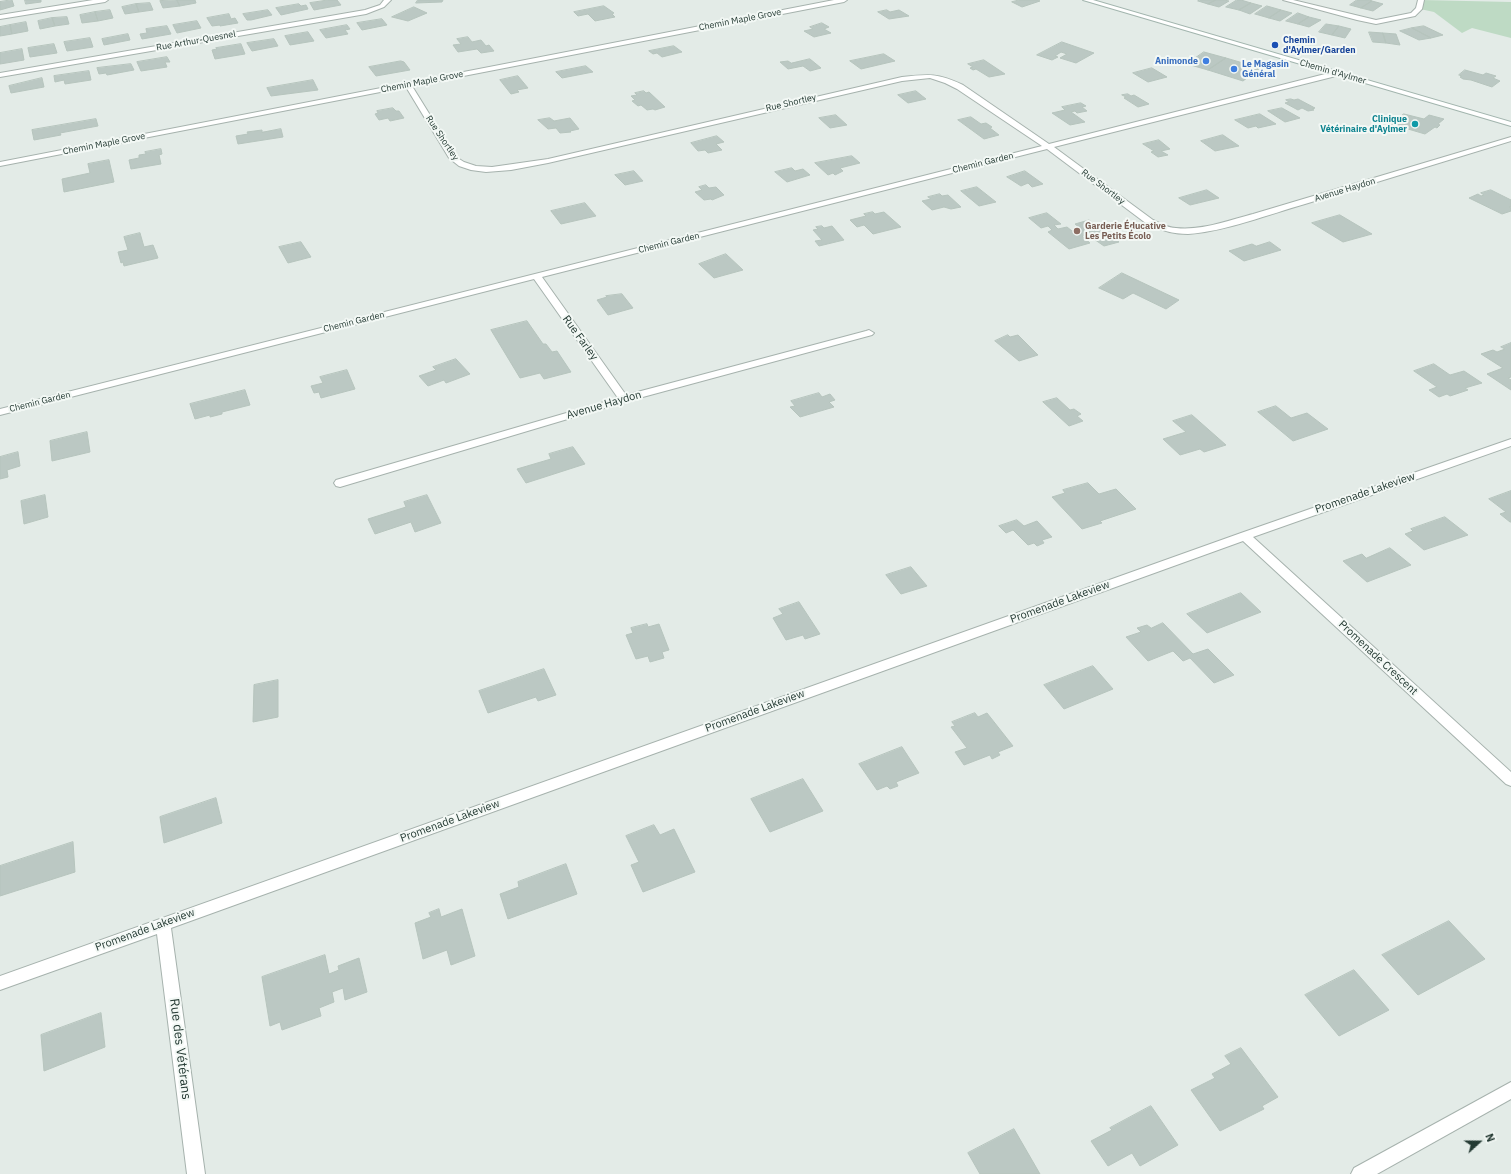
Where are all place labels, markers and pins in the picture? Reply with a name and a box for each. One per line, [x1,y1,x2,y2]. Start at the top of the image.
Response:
place label: Chemin d'Aylmer/Garden [1283,35,1356,56]
marker: Chemin d'Aylmer/Garden [1270,40,1280,50]
place label: Animonde [1155,56,1198,66]
marker: Animonde [1201,56,1211,66]
place label: Le Magasin Général [1242,59,1289,80]
marker: Le Magasin Général [1229,64,1239,74]
place label: Clinique Vétérinaire d'Aylmer [1320,114,1407,135]
marker: Clinique Vétérinaire d'Aylmer [1410,119,1420,129]
place label: Garderie Éducative Les Petits Écolo [1085,221,1166,242]
marker: Garderie Éducative Les Petits Écolo [1072,226,1082,236]

